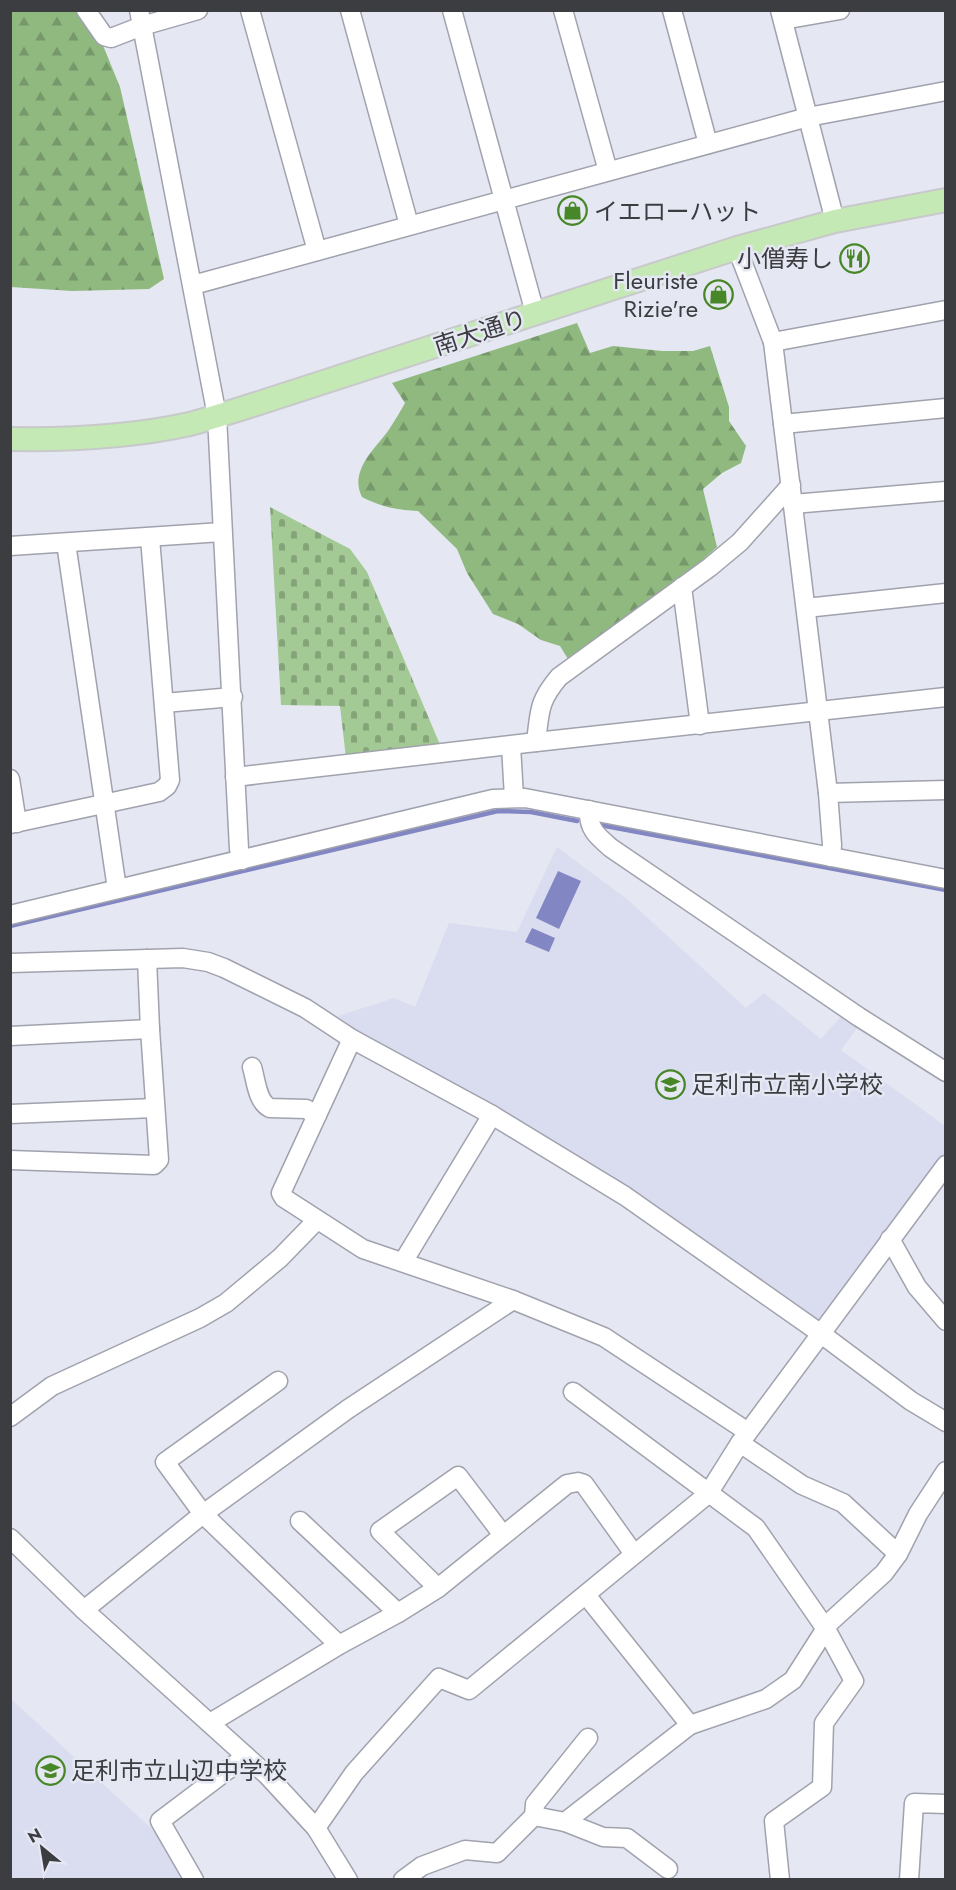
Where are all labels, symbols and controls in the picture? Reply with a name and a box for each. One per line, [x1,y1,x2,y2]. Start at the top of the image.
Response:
place label: イエローハット [594,194,761,229]
shop icon: イエローハット [557,195,589,227]
place label: 小僧寿し [737,241,833,276]
restaurant icon: 小僧寿し [838,242,870,274]
place label: Fleuriste Rizie're [613,263,698,326]
shop icon: Fleuriste Rizie're [703,278,735,310]
street label: 南大通り [429,301,531,363]
place label: 足利市立南小学校 [691,1067,883,1102]
school or university icon: 足利市立南小学校 [654,1068,686,1100]
place label: 足利市立山辺中学校 [71,1753,287,1788]
school or university icon: 足利市立山辺中学校 [34,1754,66,1786]
north arrow [12,1818,72,1878]
text: N [23,1822,46,1849]

